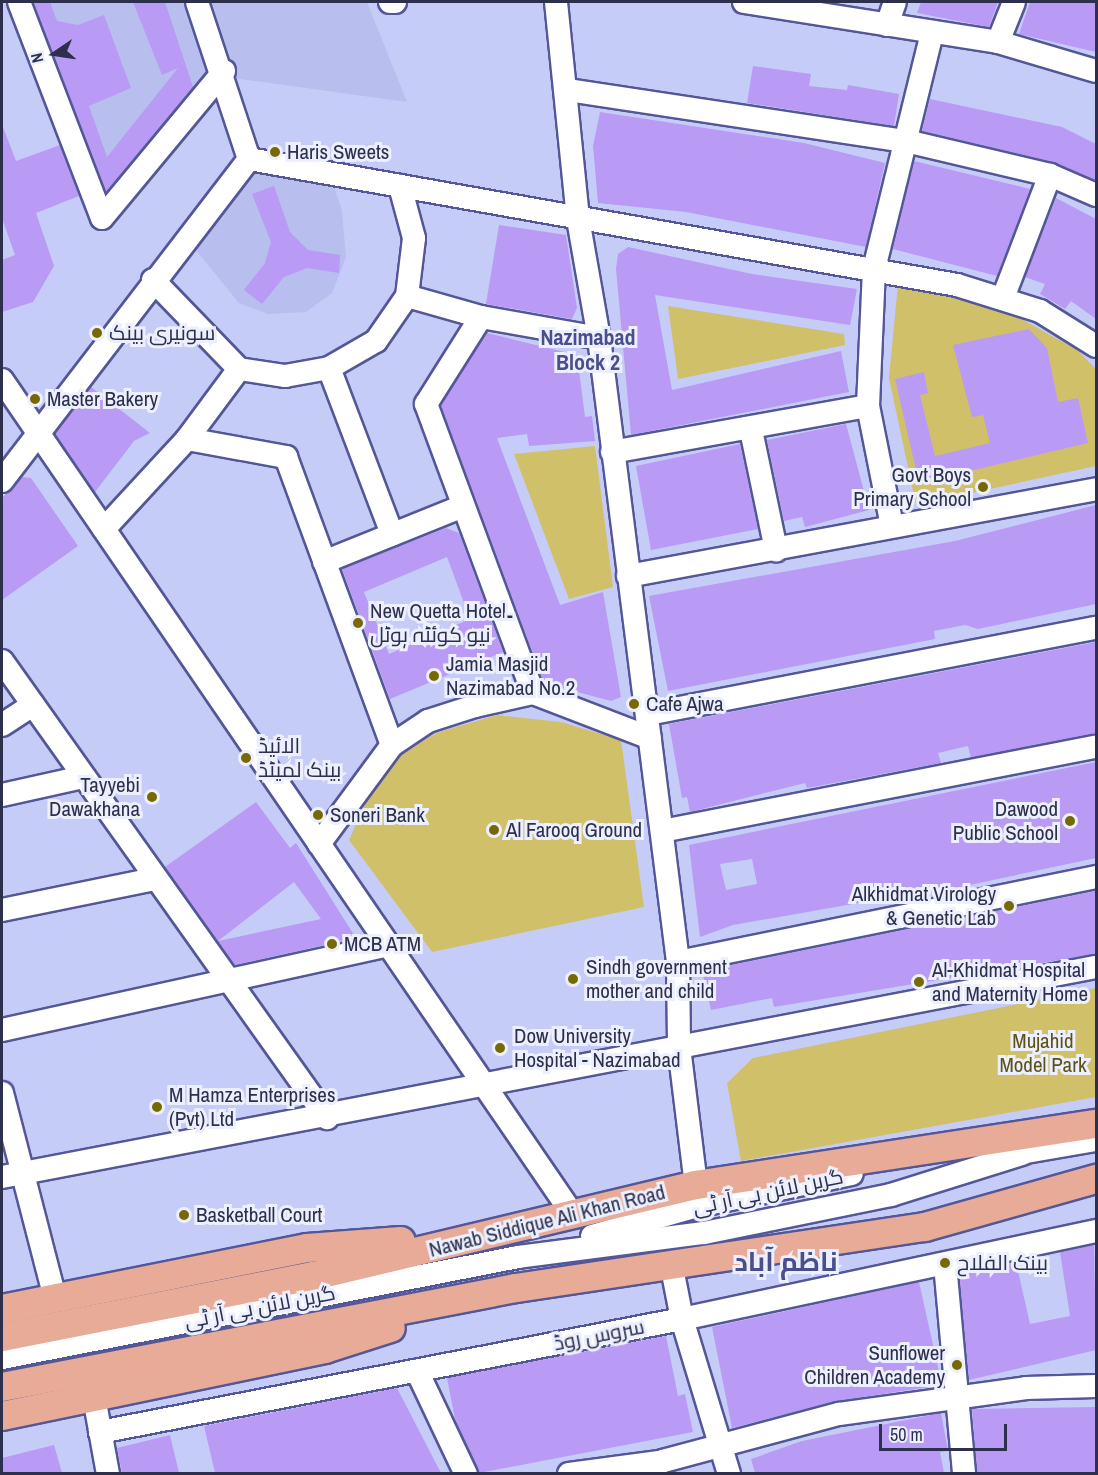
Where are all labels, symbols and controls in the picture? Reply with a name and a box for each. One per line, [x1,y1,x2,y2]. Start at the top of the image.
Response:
north arrow [24,24,84,84]
text: N [25,51,48,65]
place label: Haris Sweets [287,139,389,165]
marker: Haris Sweets [268,145,282,159]
place label: سونیری بینک [109,320,215,346]
district label: Nazimabad Block 2 [540,324,636,376]
marker: سونیری بینک [90,326,104,340]
place label: Master Bakery [47,386,158,412]
marker: Master Bakery [28,392,42,406]
place label: Govt Boys Primary School [853,462,971,512]
marker: Govt Boys Primary School [976,480,990,494]
place label: New Quetta Hotel۔ نیو کوئٹہ ہوٹل [370,598,514,648]
marker: New Quetta Hotel۔ نیو کوئٹہ ہوٹل [351,616,365,630]
place label: Jamia Masjid Nazimabad No.2 [446,651,575,701]
marker: Jamia Masjid Nazimabad No.2 [427,669,441,683]
place label: Cafe Ajwa [646,691,724,717]
marker: Cafe Ajwa [627,697,641,711]
place label: الائیڈ بینک لمیٹڈ [258,733,341,783]
marker: الائیڈ بینک لمیٹڈ [239,751,253,765]
place label: Tayyebi Dawakhana [49,772,140,822]
marker: Tayyebi Dawakhana [145,790,159,804]
place label: Dawood Public School [953,796,1058,846]
place label: Soneri Bank [330,802,425,828]
marker: Soneri Bank [311,808,325,822]
marker: Dawood Public School [1063,814,1077,828]
place label: Al Farooq Ground [506,817,642,843]
marker: Al Farooq Ground [487,823,501,837]
place label: Alkhidmat Virology & Genetic Lab [852,881,996,931]
marker: Alkhidmat Virology & Genetic Lab [1000,897,1018,915]
place label: MCB ATM [344,931,422,957]
marker: MCB ATM [325,937,339,951]
place label: Sindh government mother and child [586,954,727,1004]
place label: Al-Khidmat Hospital and Maternity Home [932,957,1088,1007]
marker: Sindh government mother and child [564,970,582,988]
marker: Al-Khidmat Hospital and Maternity Home [910,973,928,991]
place label: Dow University Hospital - Nazimabad [514,1023,681,1073]
park label: Mujahid Model Park [999,1028,1087,1078]
marker: Dow University Hospital - Nazimabad [491,1039,509,1057]
place label: M Hamza Enterprises (Pvt) Ltd [169,1082,336,1132]
marker: M Hamza Enterprises (Pvt) Ltd [150,1100,164,1114]
street label: گرین لائن بی آر ٹی [690,1164,846,1220]
street label: Nawab Siddique Ali Khan Road [426,1179,668,1263]
place label: Basketball Court [196,1202,322,1228]
marker: Basketball Court [177,1208,191,1222]
district label: ناظم آباد [734,1246,838,1278]
place label: بینک الفلاح [957,1250,1048,1276]
marker: بینک الفلاح [938,1256,952,1270]
street label: گرین لائن بی آر ٹی [182,1280,338,1334]
street label: سروس روڈ [551,1314,647,1356]
place label: Sunflower Children Academy [803,1340,945,1390]
marker: Sunflower Children Academy [950,1358,964,1372]
scale bar [882,1412,1010,1450]
text: 50 m [890,1422,923,1447]

